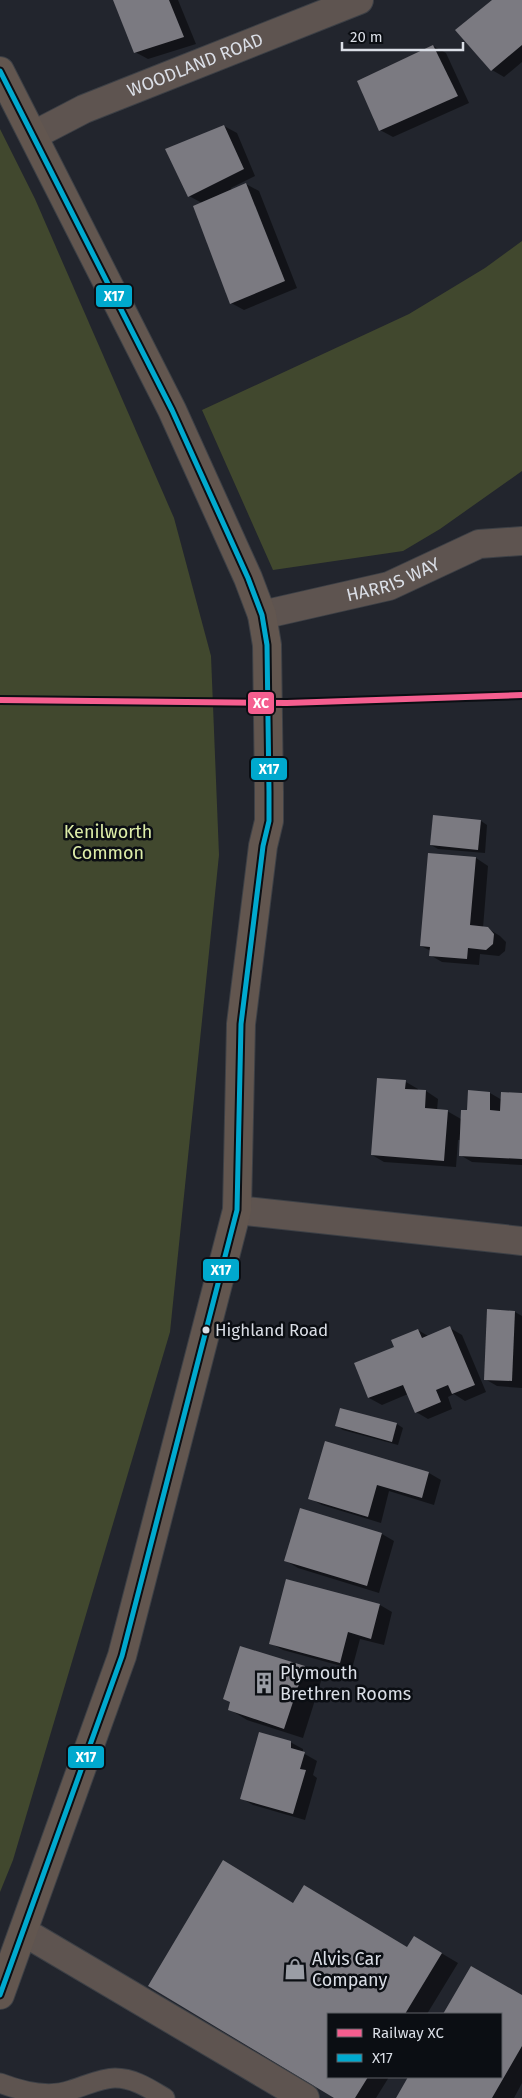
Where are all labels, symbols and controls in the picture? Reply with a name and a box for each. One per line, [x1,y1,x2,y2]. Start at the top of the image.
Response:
scale bar [342,20,463,52]
street label: WOODLAND ROAD [124,28,266,102]
text: 20 m [350,28,383,46]
line badge: X17 [95,284,133,308]
text: X17 [103,288,125,305]
street label: HARRIS WAY [344,553,444,606]
line badge: XC [247,691,275,715]
text: XC [252,695,269,712]
line badge: X17 [250,757,288,781]
text: X17 [258,761,280,778]
park label: Kenilworth Common [64,821,152,864]
line badge: X17 [202,1258,240,1282]
text: X17 [210,1262,232,1279]
place label: Highland Road [215,1320,328,1341]
marker: Highland Road [201,1325,211,1335]
place label: Plymouth Brethren Rooms [280,1662,411,1705]
building icon: Plymouth Brethren Rooms [251,1670,277,1696]
line badge: X17 [67,1745,105,1769]
text: X17 [75,1749,97,1766]
place label: Alvis Car Company [312,1948,387,1991]
shop icon: Alvis Car Company [282,1956,308,1982]
legend [327,2013,502,2078]
text: Railway XC [372,2024,444,2042]
text: X17 [372,2049,393,2067]

